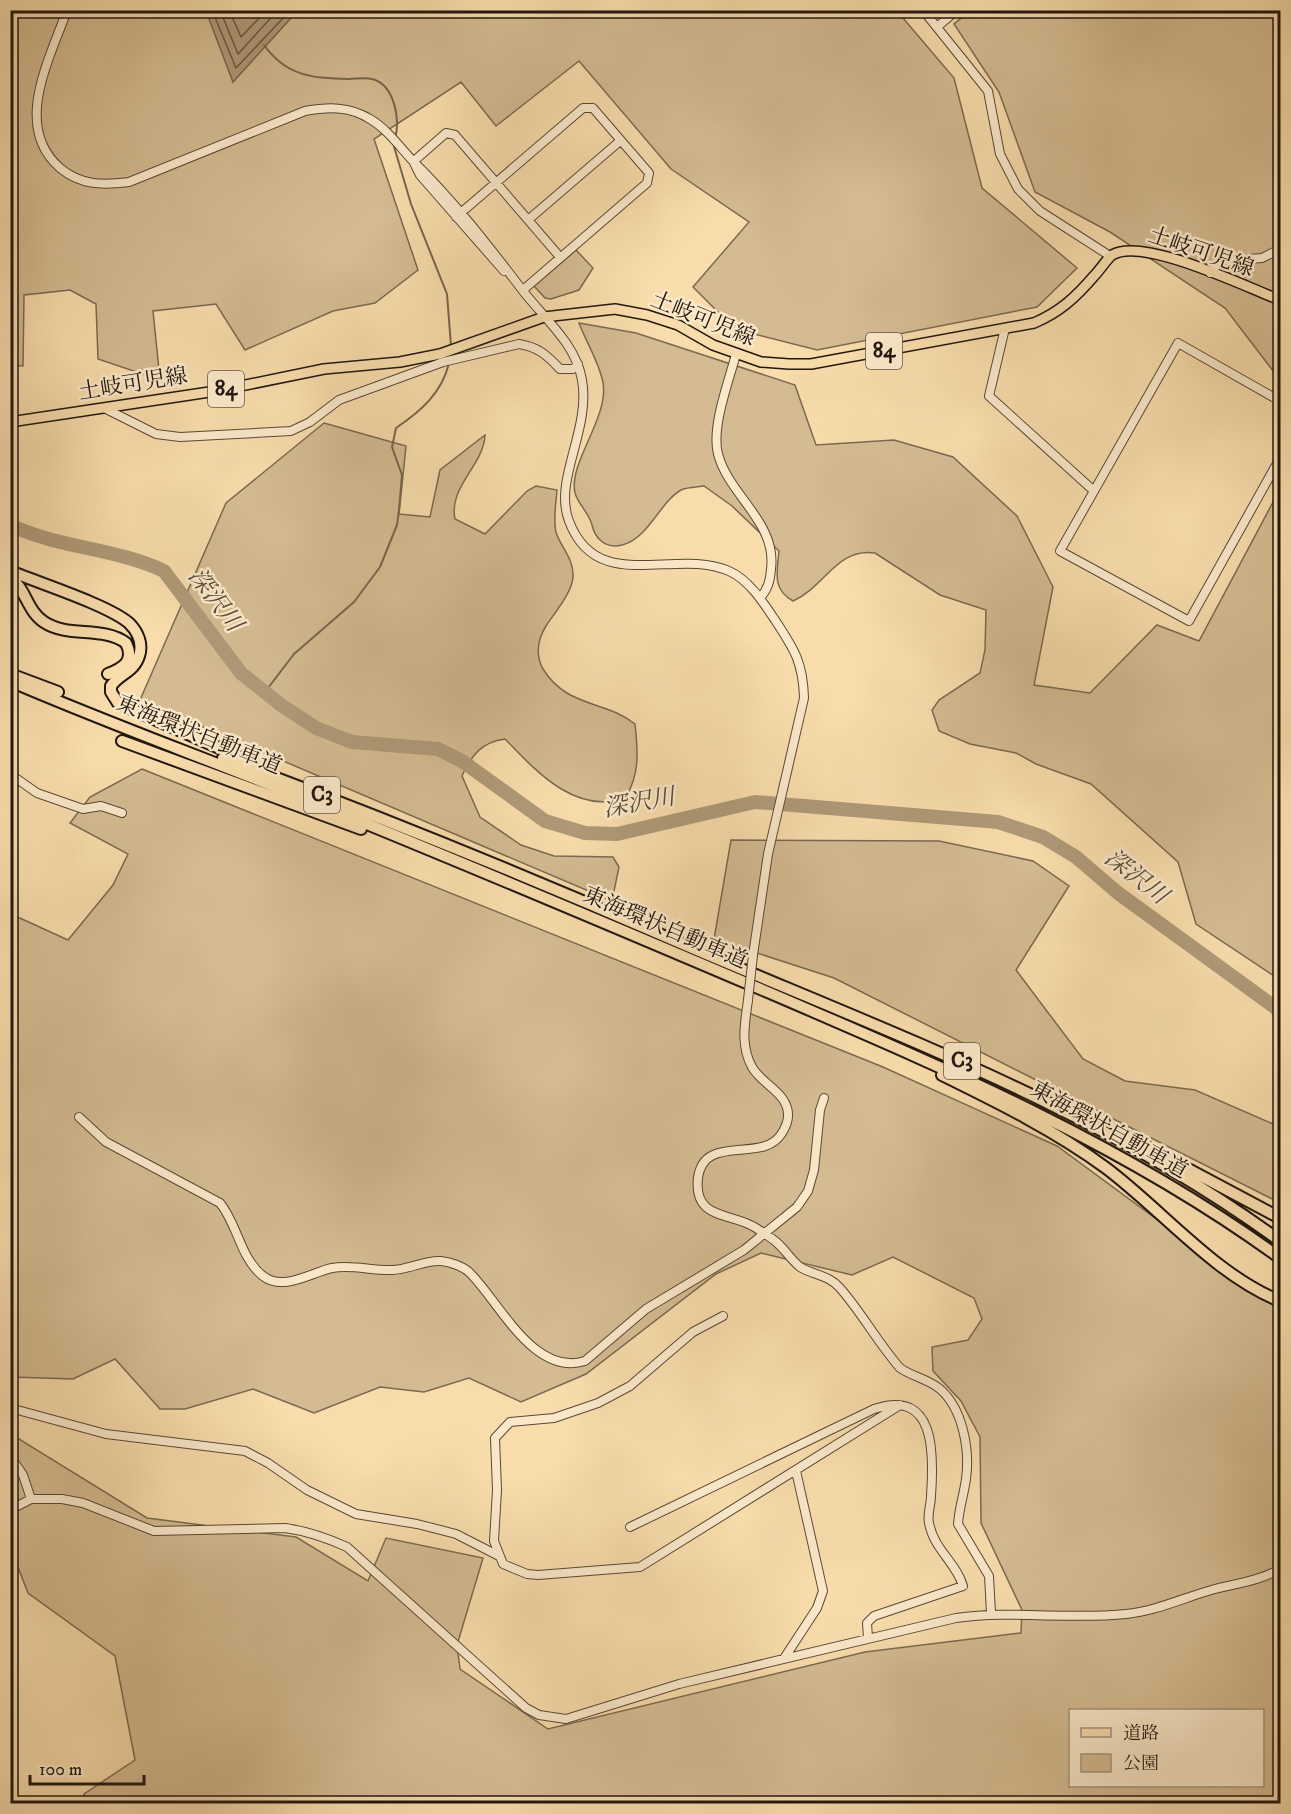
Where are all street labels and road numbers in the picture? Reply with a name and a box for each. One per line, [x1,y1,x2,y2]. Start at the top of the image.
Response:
street label: 土岐可児線 [1145,221,1257,283]
street label: 土岐可児線 [647,286,759,352]
road number: 84 [866,333,902,369]
street label: 土岐可児線 [77,362,189,406]
road number: 84 [208,371,244,407]
street label: 東海環状自動車道 [112,690,286,780]
road number: C3 [304,777,340,813]
street label: 東海環状自動車道 [579,881,751,975]
road number: C3 [944,1043,980,1079]
street label: 東海環状自動車道 [1025,1076,1193,1184]

